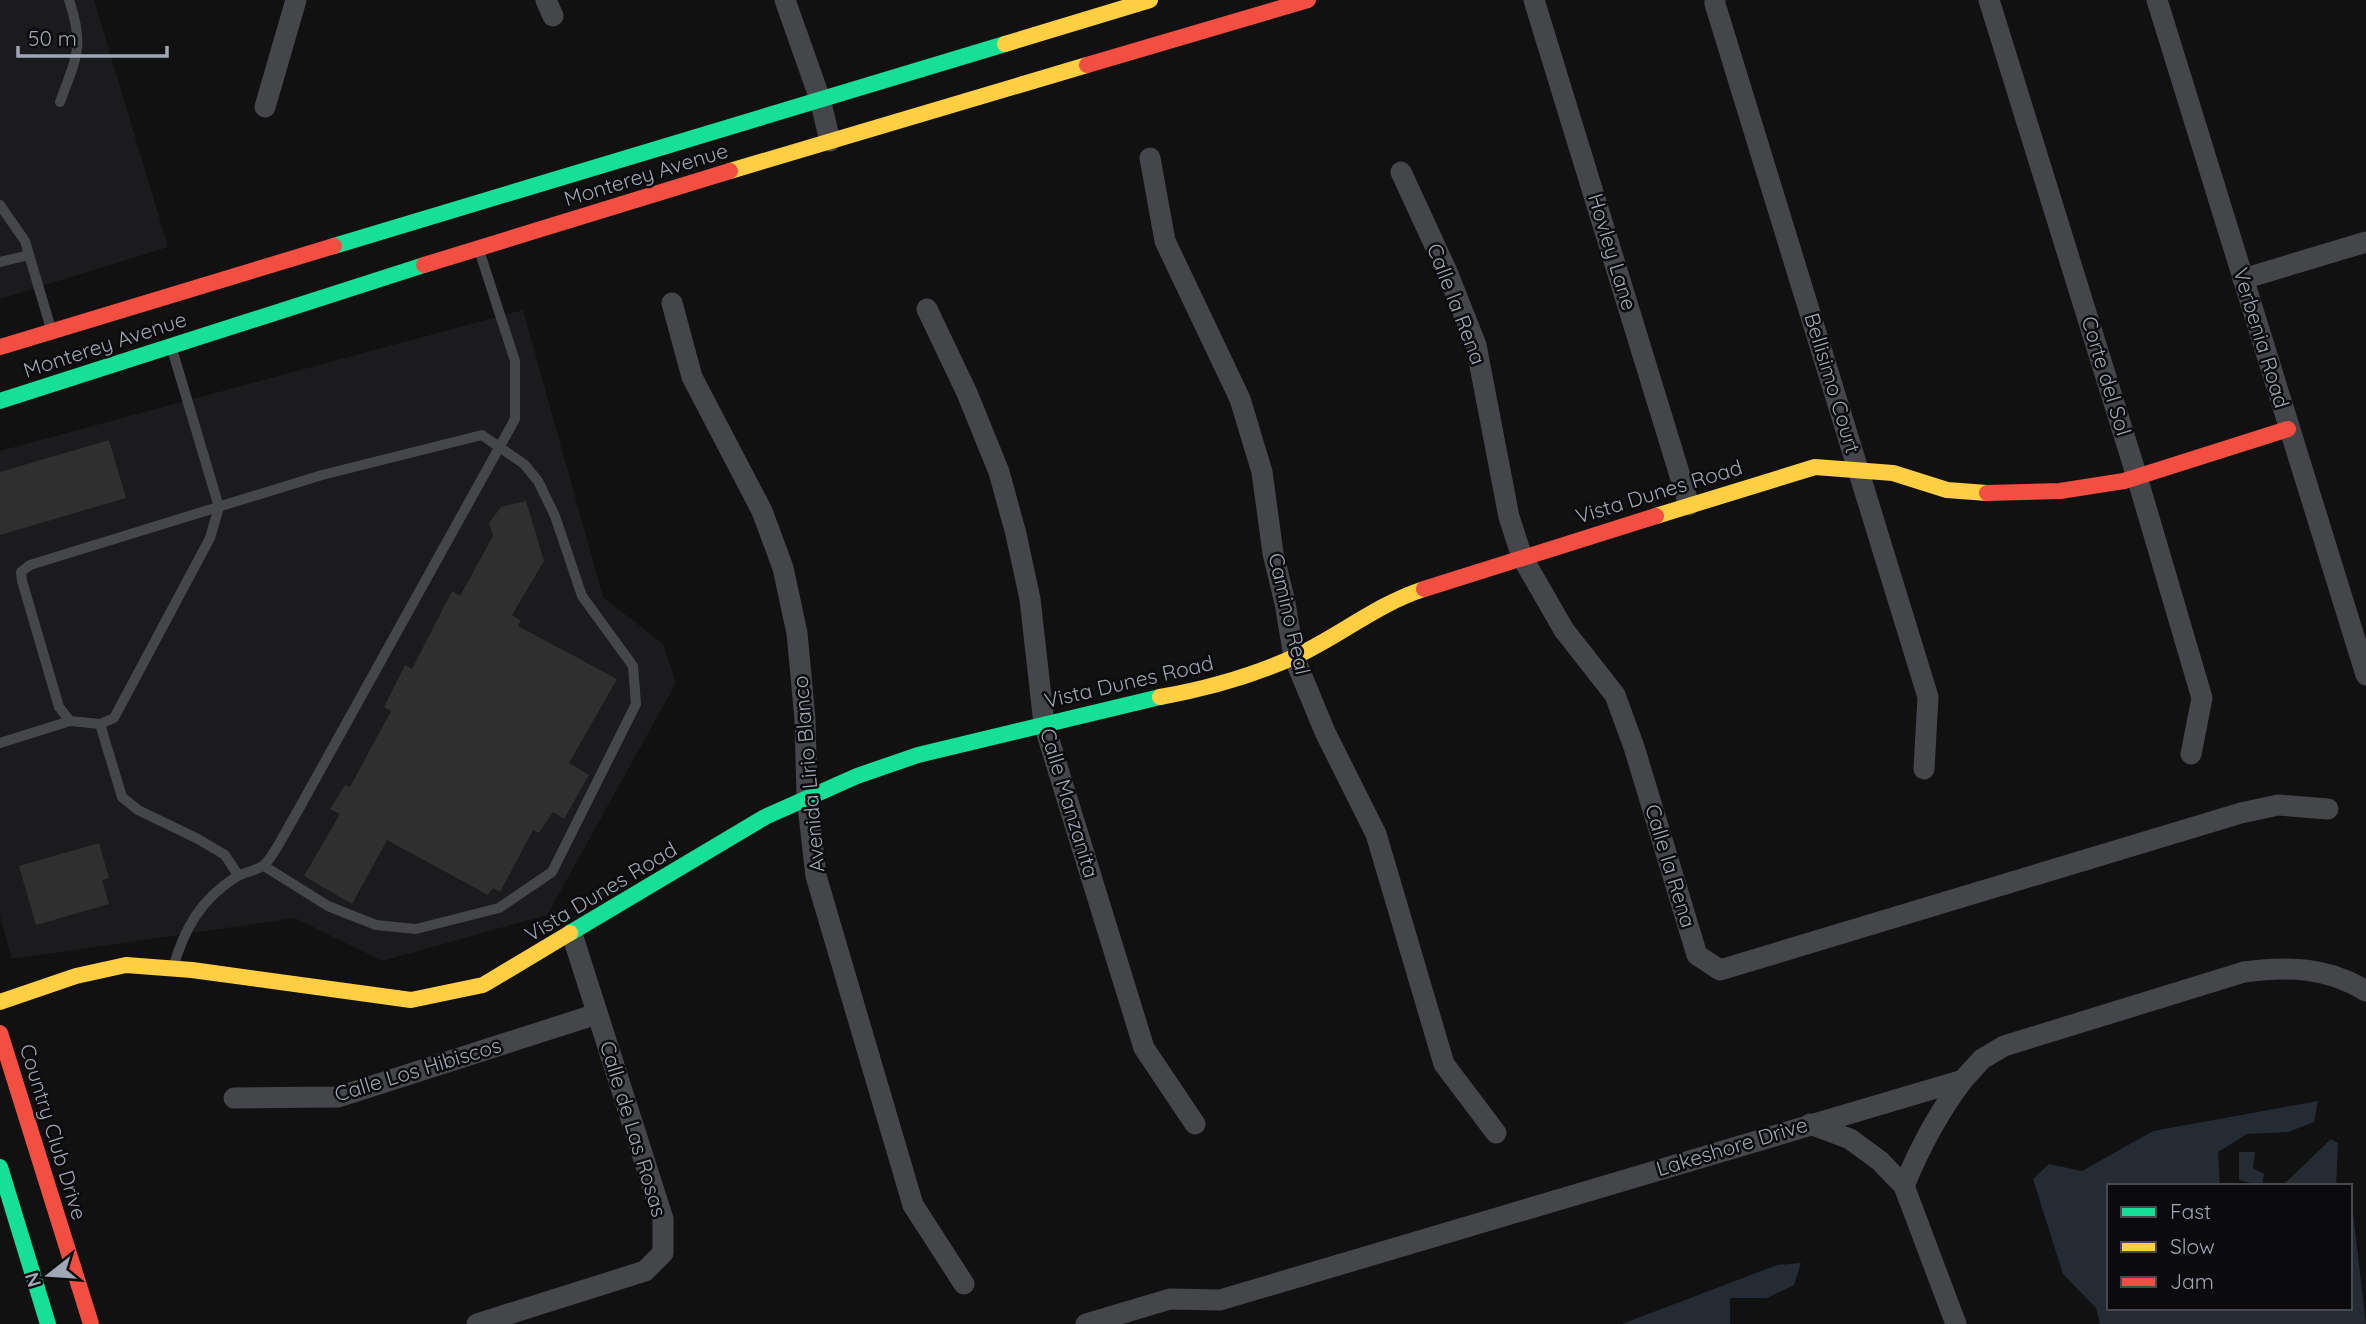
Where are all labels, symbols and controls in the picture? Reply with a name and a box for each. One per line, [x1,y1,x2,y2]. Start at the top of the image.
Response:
scale bar [18,14,166,58]
text: 50 m [28,25,77,51]
street label: Monterey Avenue [561,137,731,211]
street label: Hovley Lane [1583,190,1643,313]
street label: Calle la Rena [1422,239,1492,368]
street label: Verbenia Road [2228,264,2296,411]
street label: Monterey Avenue [20,305,190,383]
street label: Bellisimo Court [1799,310,1867,456]
street label: Corte del Sol [2076,313,2137,439]
street label: Vista Dunes Road [1572,453,1745,529]
street label: Camino Real [1263,550,1317,677]
street label: Vista Dunes Road [1042,649,1216,713]
street label: Avenida Lirio Blanco [786,675,830,873]
street label: Calle Manzanita [1035,725,1105,881]
street label: Calle la Rena [1640,801,1702,930]
street label: Vista Dunes Road [520,836,681,947]
street label: Calle Los Hibiscos [331,1031,504,1107]
street label: Calle de Las Rosas [595,1038,673,1220]
street label: Country Club Drive [15,1041,93,1223]
street label: Lakeshore Drive [1653,1111,1810,1181]
legend [2107,1184,2352,1310]
text: Fast [2170,1198,2211,1224]
text: Slow [2170,1233,2215,1259]
north arrow [14,1240,84,1310]
text: Jam [2170,1268,2214,1294]
text: N [19,1270,46,1290]

